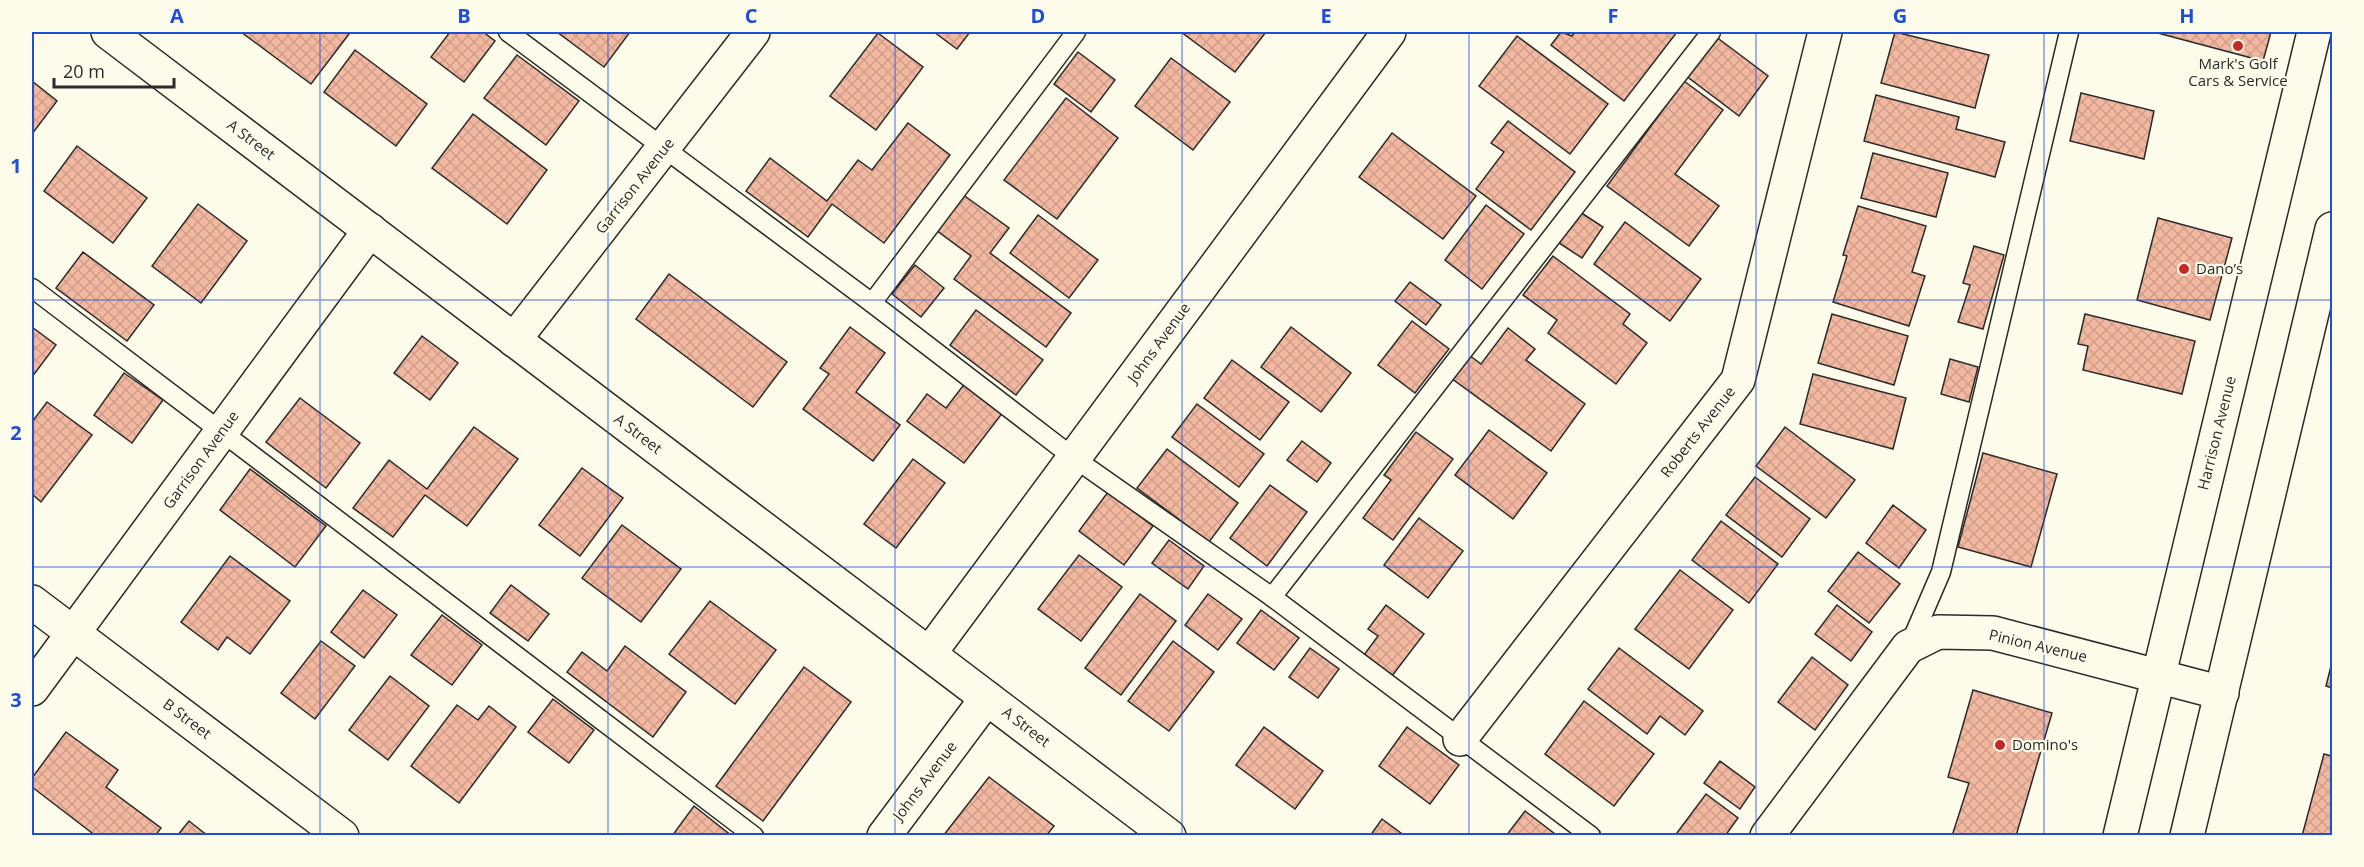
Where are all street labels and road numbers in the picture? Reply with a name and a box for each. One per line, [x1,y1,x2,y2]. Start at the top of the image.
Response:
street label: A Street [224,115,280,164]
street label: Garrison Avenue [590,133,678,238]
street label: Johns Avenue [1121,298,1194,388]
street label: Harrison Avenue [2192,374,2240,492]
street label: Roberts Avenue [1655,382,1739,481]
street label: Garrison Avenue [158,406,243,513]
street label: A Street [611,409,667,458]
street label: Pinion Avenue [1987,624,2089,666]
street label: B Street [159,694,216,743]
street label: A Street [999,702,1055,751]
street label: Johns Avenue [887,737,961,826]

